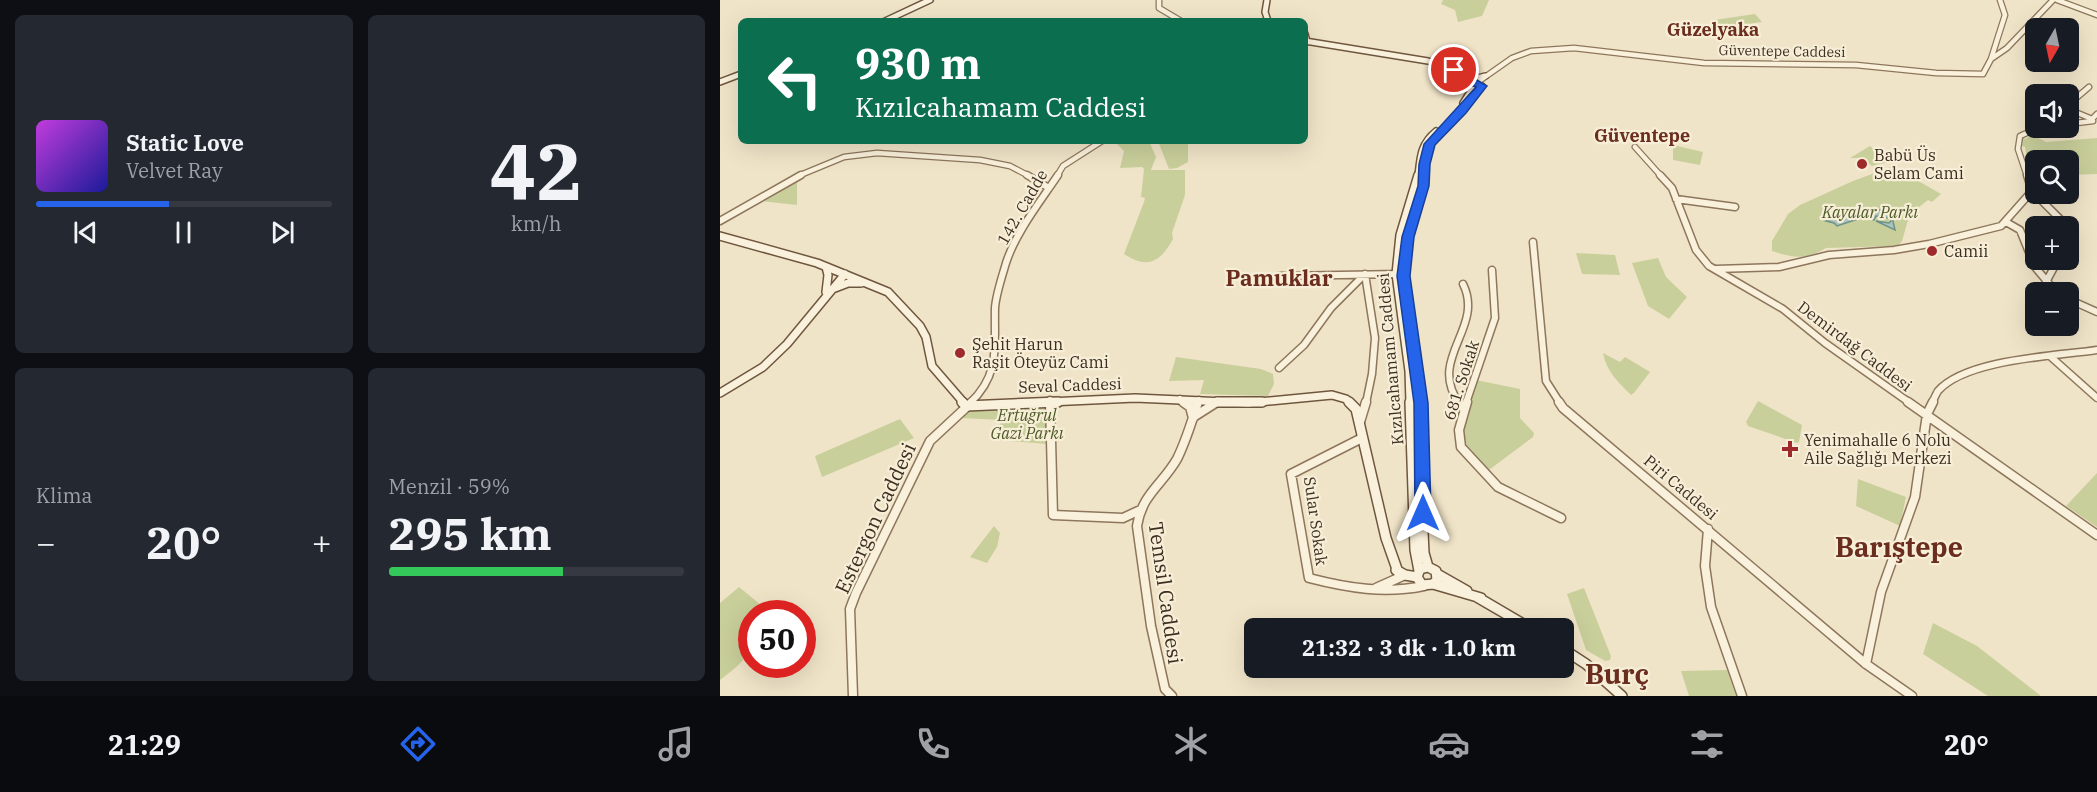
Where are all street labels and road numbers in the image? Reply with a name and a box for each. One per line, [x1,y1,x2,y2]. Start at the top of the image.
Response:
street label: Güventepe Caddesi [1718,41,1846,61]
street label: 142. Cadde [992,166,1052,248]
street label: Kızılcahamam Caddesi [1373,272,1407,446]
street label: Demirdağ Caddesi [1794,297,1916,395]
street label: 681. Sokak [1439,337,1483,422]
street label: Seval Caddesi [1018,373,1122,397]
street label: Estergon Caddesi [828,438,922,598]
street label: Piri Caddesi [1640,450,1722,524]
street label: Sular Sokak [1300,475,1332,567]
street label: Temsil Caddesi [1143,520,1189,666]

